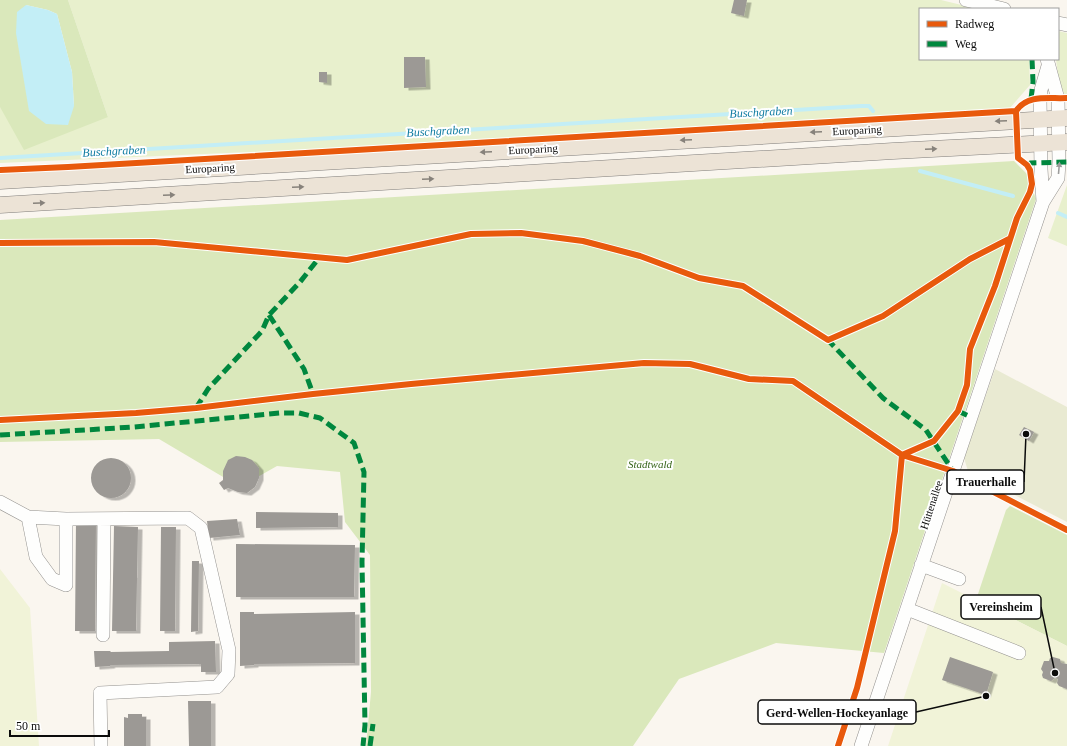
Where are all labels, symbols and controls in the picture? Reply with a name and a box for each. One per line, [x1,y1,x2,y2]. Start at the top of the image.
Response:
legend [919,8,1059,60]
text: Radweg [955,17,994,31]
text: Weg [955,37,977,51]
water label: Buschgraben [729,103,793,121]
one-way arrow [995,118,1007,125]
water label: Buschgraben [406,122,470,140]
street label: Europaring [832,123,883,137]
one-way arrow [810,129,822,136]
one-way arrow [679,137,692,143]
water label: Buschgraben [82,142,146,160]
street label: Europaring [508,142,559,156]
one-way arrow [925,146,938,153]
one-way arrow [479,149,492,155]
street label: Europaring [185,161,236,175]
one-way arrow [1055,162,1062,174]
one-way arrow [422,176,434,183]
one-way arrow [292,184,304,191]
one-way arrow [163,192,176,198]
one-way arrow [33,199,45,206]
park label: Stadtwald [628,458,672,470]
callout: Trauerhalle [947,470,1024,494]
text: Trauerhalle [956,475,1017,489]
street label: Hüttenallee [917,479,945,531]
callout: Vereinsheim [961,595,1041,619]
text: Vereinsheim [969,600,1033,614]
callout: Gerd-Wellen-Hockeyanlage [758,700,916,724]
text: Gerd-Wellen-Hockeyanlage [766,706,909,720]
scale bar [10,712,109,738]
text: 50 m [16,719,41,733]

